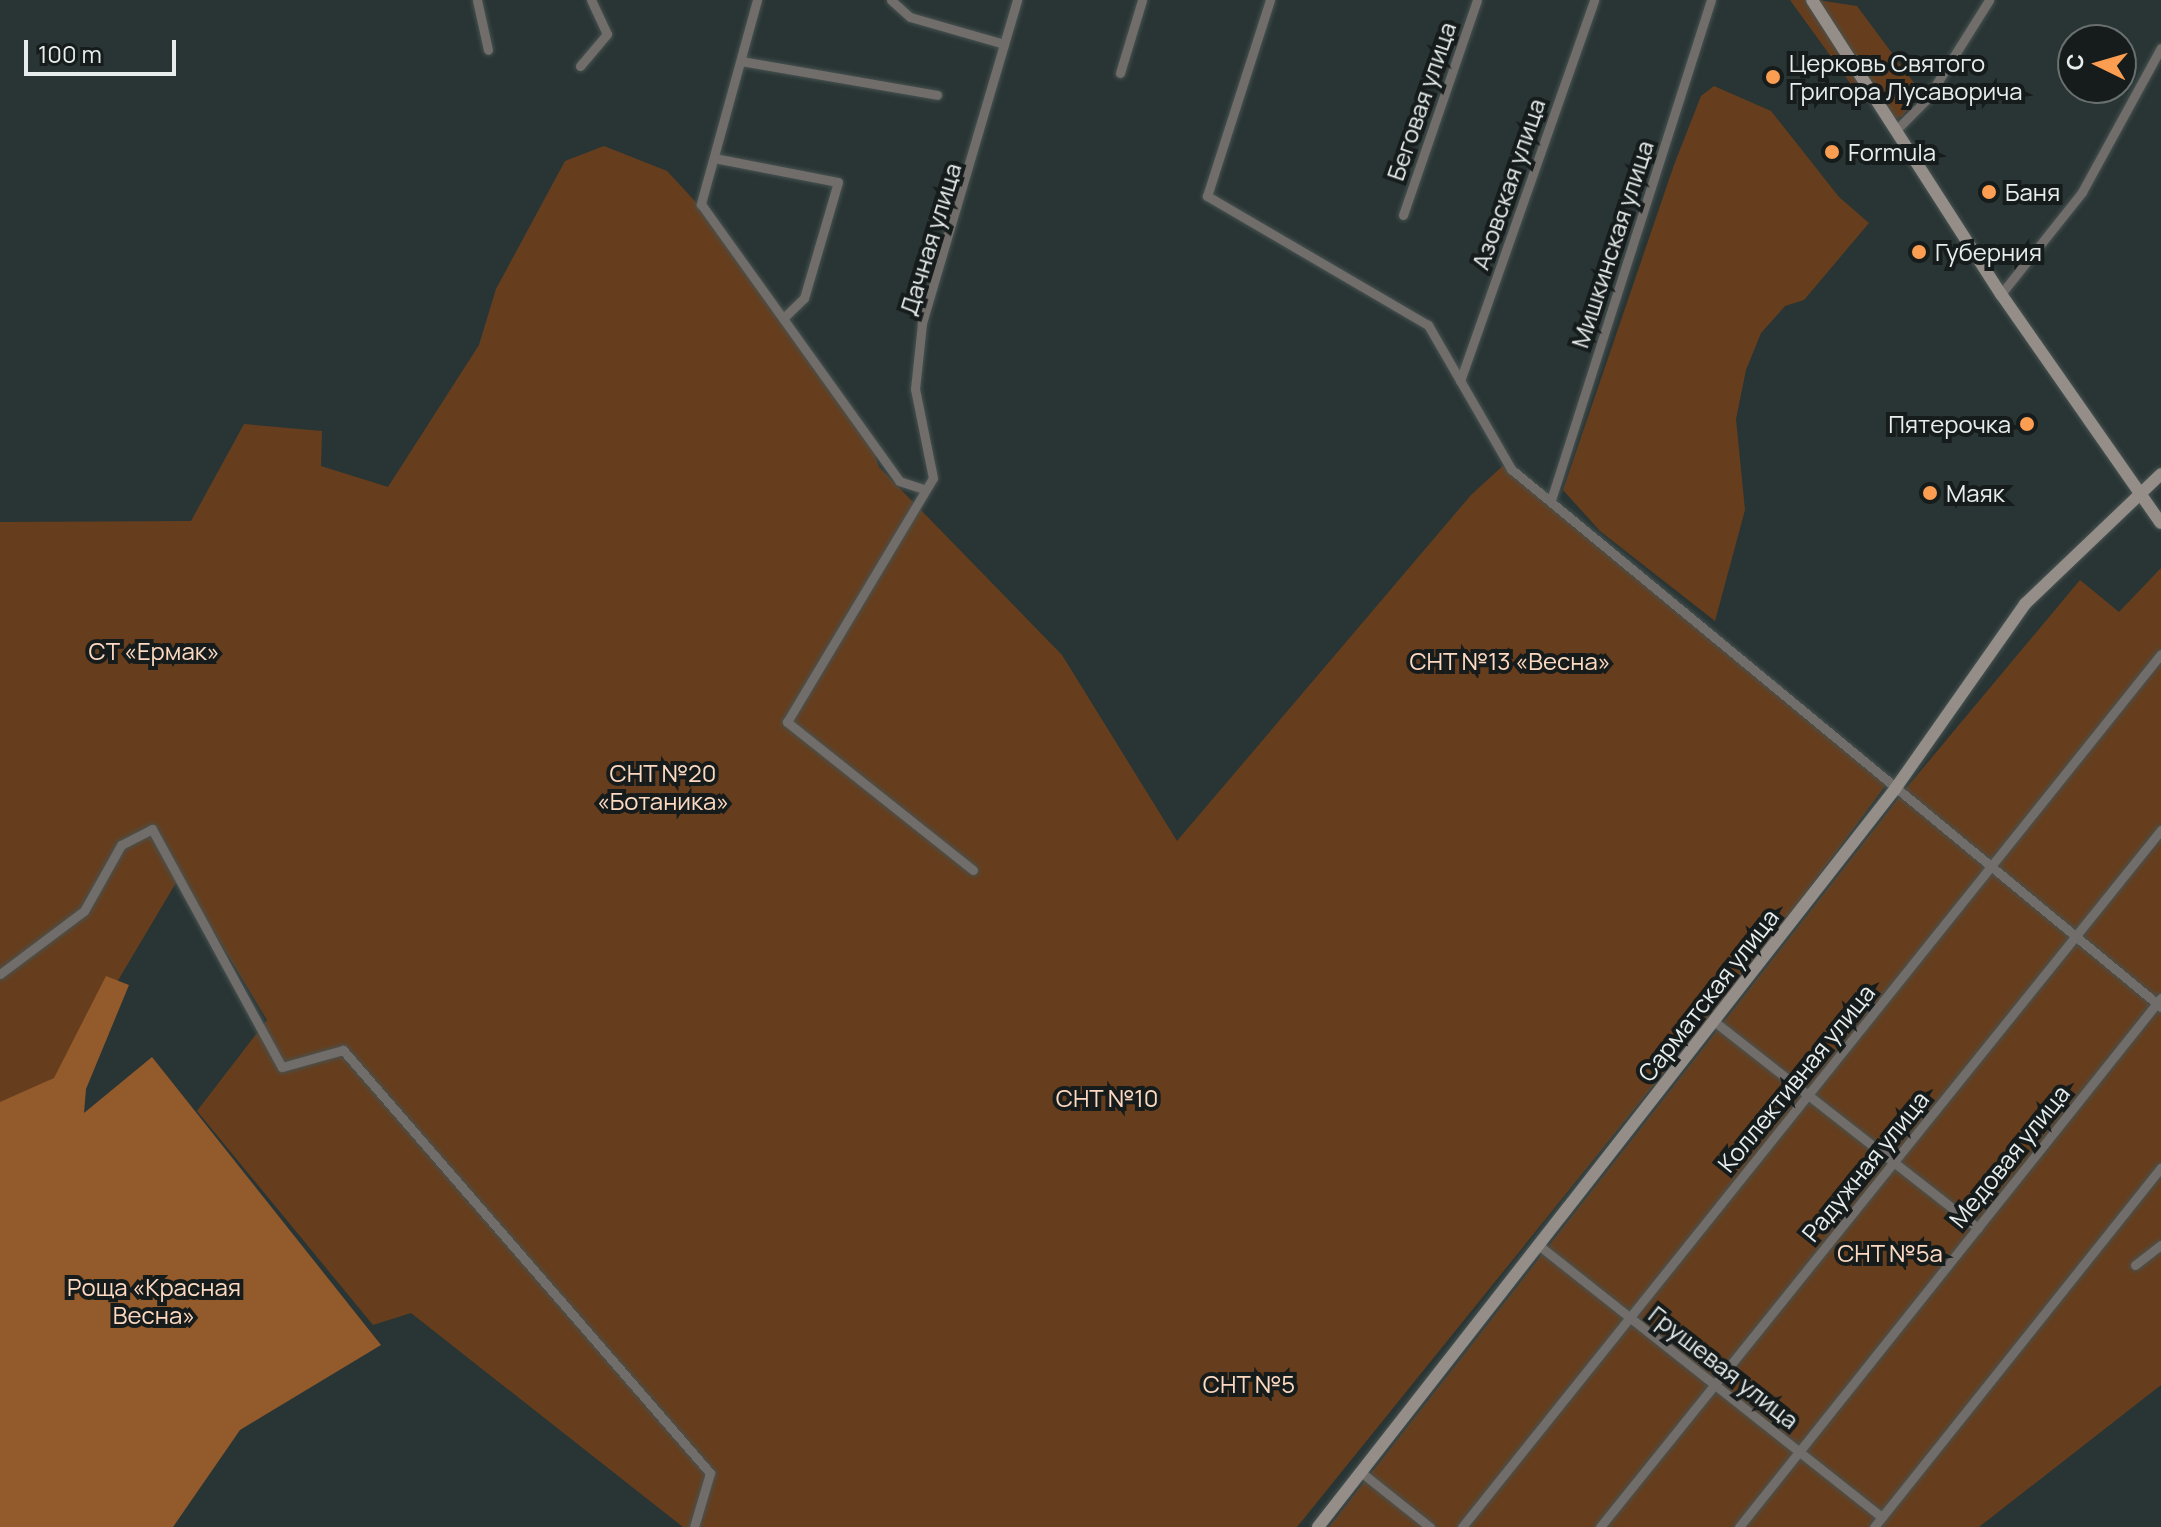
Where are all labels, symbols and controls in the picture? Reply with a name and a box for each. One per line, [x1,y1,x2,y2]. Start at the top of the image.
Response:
street label: Беговая улица [1380,18,1462,184]
scale bar [28,24,180,74]
north arrow [2057,24,2137,104]
text: 100 m [38,37,102,70]
place label: Церковь Святого Григора Лусаворича [1789,49,2023,105]
text: С [2059,53,2091,71]
marker: Церковь Святого Григора Лусаворича [1764,68,1782,86]
street label: Азовская улица [1465,95,1551,273]
street label: Мишкинская улица [1565,137,1659,351]
place label: Formula [1848,138,1936,166]
marker: Formula [1823,143,1841,161]
street label: Дачная улица [893,159,967,319]
place label: Баня [2005,178,2060,206]
marker: Баня [1980,183,1998,201]
place label: Губерния [1935,238,2042,266]
marker: Губерния [1910,243,1928,261]
place label: Пятерочка [1888,410,2011,438]
marker: Пятерочка [2018,415,2036,433]
place label: Маяк [1946,479,2005,507]
marker: Маяк [1921,484,1939,502]
park label: СТ «Ермак» [88,637,220,665]
park label: СНТ №13 «Весна» [1409,647,1611,675]
park label: СНТ №20 «Ботаника» [597,759,729,815]
street label: Сарматская улица [1632,903,1784,1087]
street label: Коллективная улица [1711,978,1881,1178]
street label: Медовая улица [1943,1079,2075,1233]
park label: СНТ №10 [1055,1084,1159,1112]
street label: Радужная улица [1796,1085,1934,1247]
park label: СНТ №5а [1837,1239,1943,1267]
park label: Роща «Красная Весна» [67,1273,241,1329]
street label: Грушевая улица [1643,1300,1805,1434]
park label: СНТ №5 [1202,1370,1296,1398]

